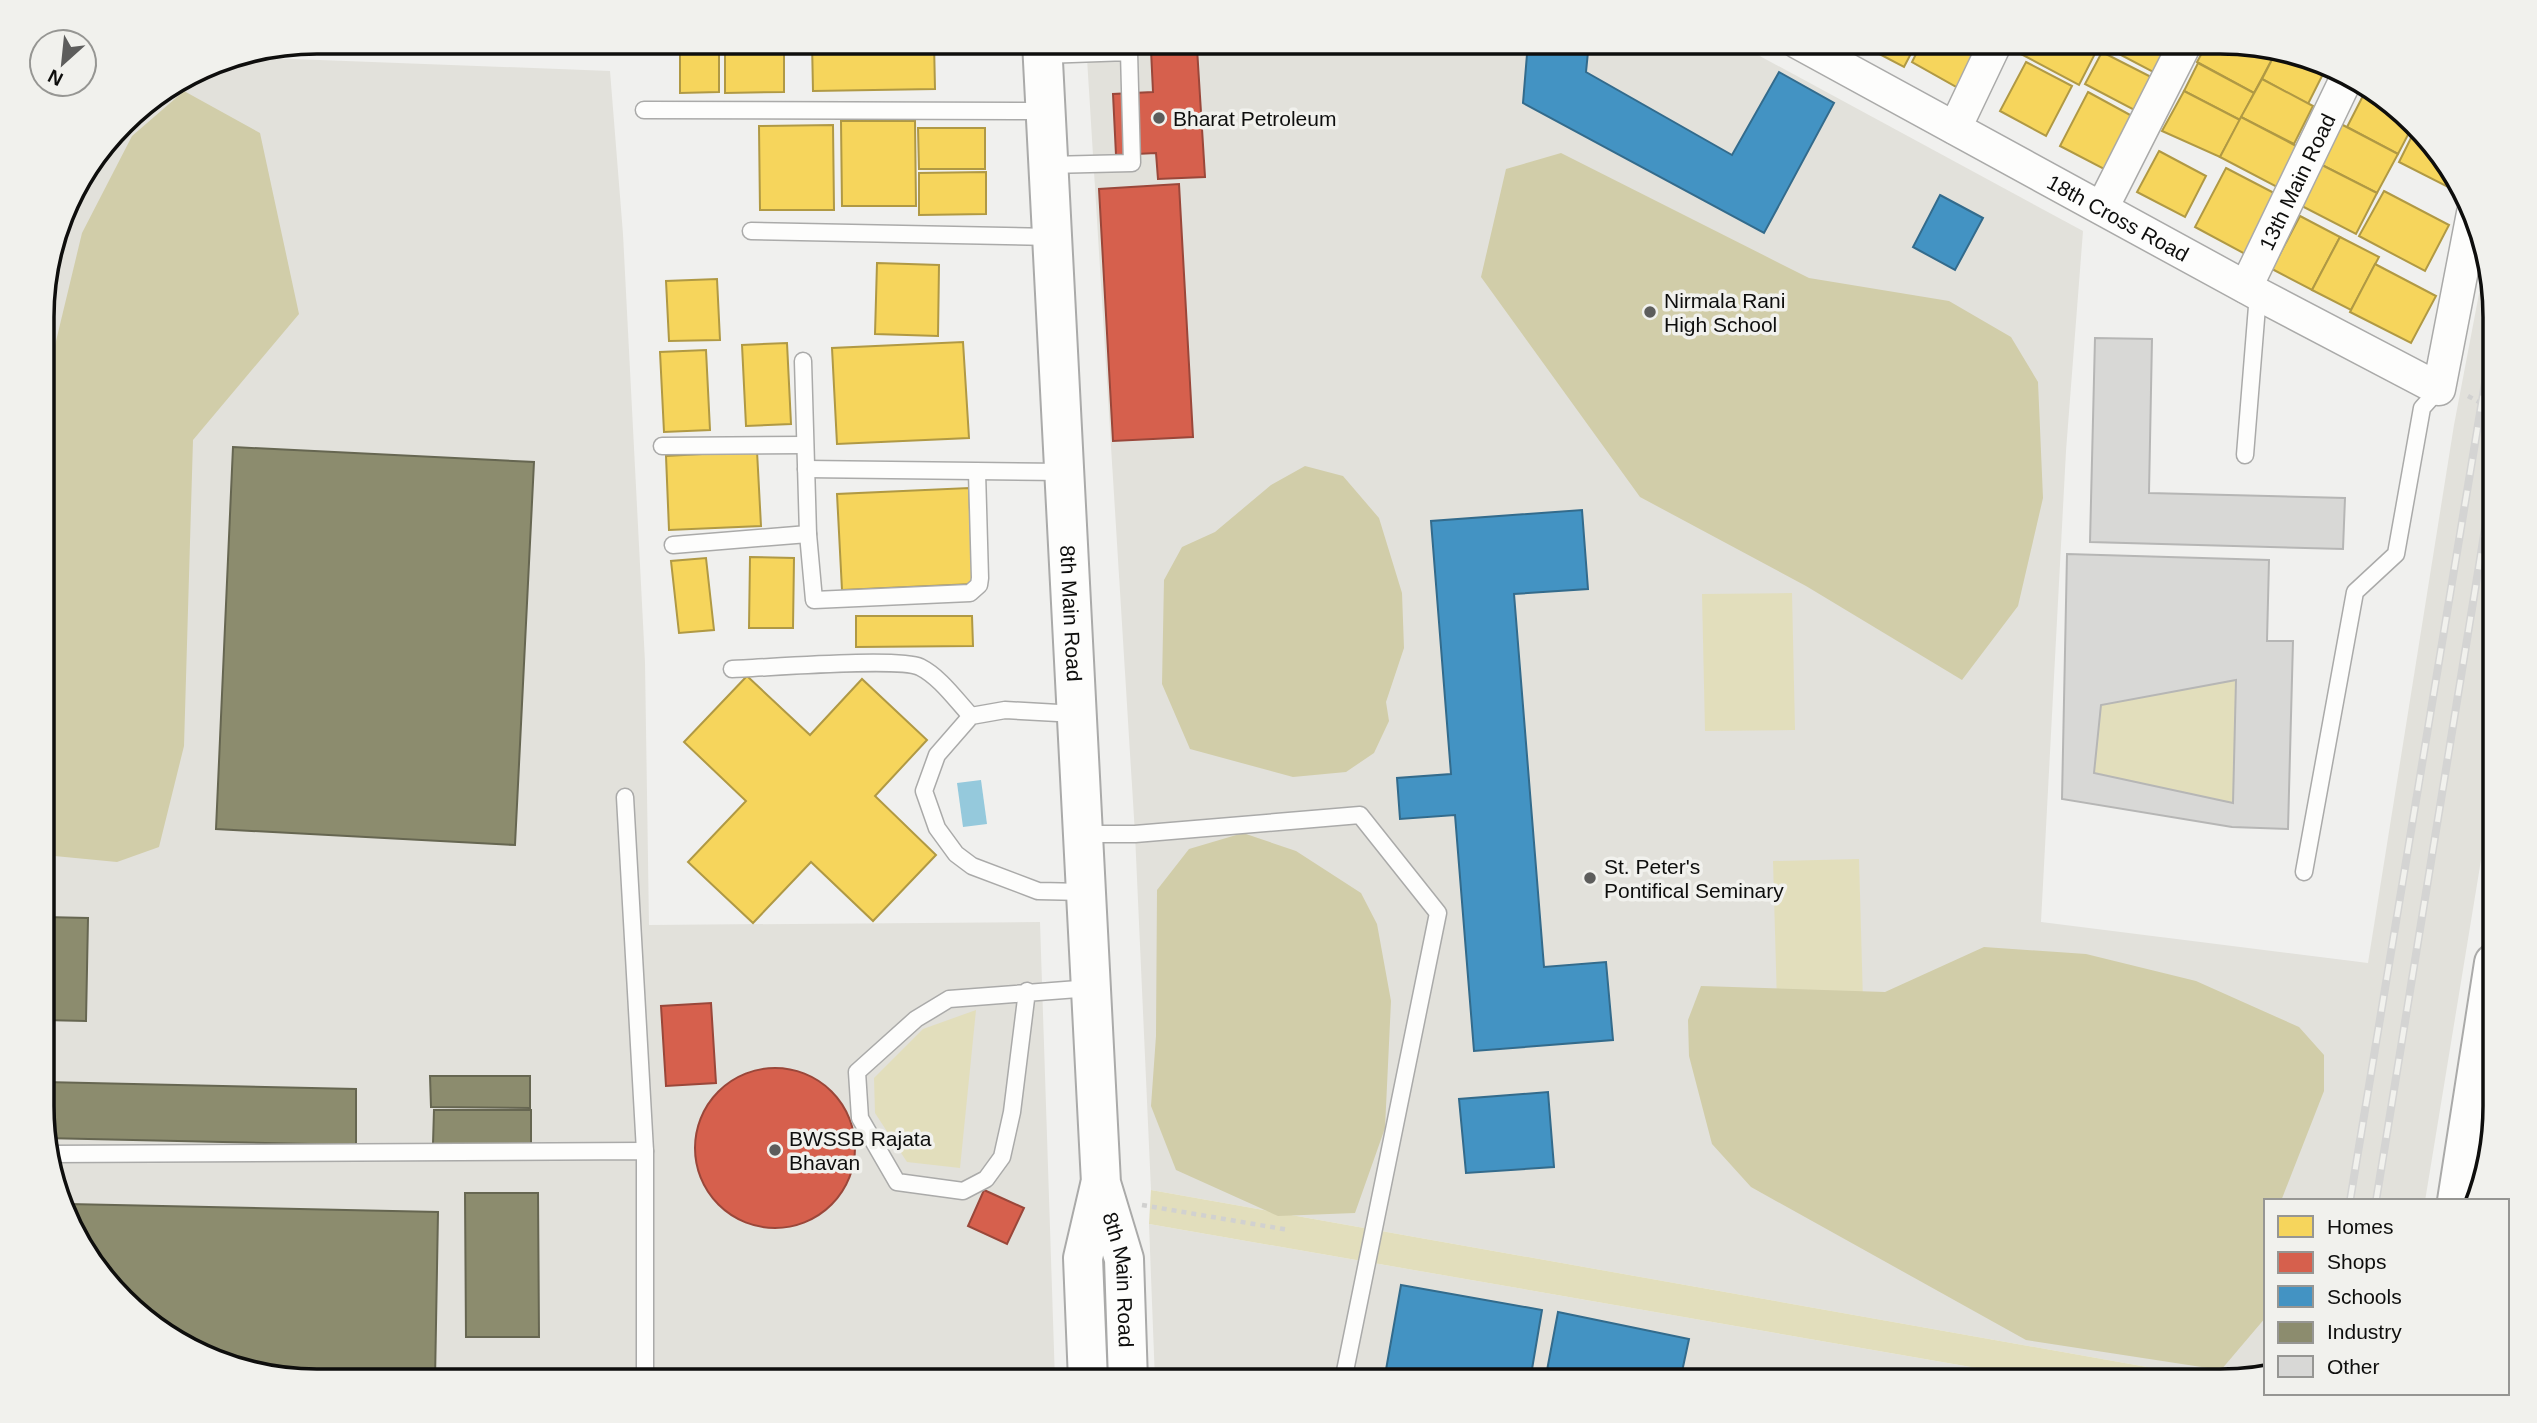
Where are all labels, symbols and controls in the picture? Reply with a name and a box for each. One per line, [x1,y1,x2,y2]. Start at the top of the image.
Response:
north arrow [28,28,98,98]
text: N [45,65,66,90]
place label: Bharat Petroleum [1173,107,1336,130]
marker: Bharat Petroleum [1151,110,1167,126]
street label: 13th Main Road [2254,110,2339,253]
street label: 18th Cross Road [2043,170,2193,265]
place label: Nirmala Rani High School [1664,289,1785,336]
marker: Nirmala Rani High School [1642,304,1658,320]
street label: 8th Main Road [1057,544,1087,682]
place label: St. Peter's Pontifical Seminary [1604,855,1784,902]
marker: St. Peter's Pontifical Seminary [1582,870,1598,886]
place label: BWSSB Rajata Bhavan [789,1127,932,1174]
marker: BWSSB Rajata Bhavan [767,1142,783,1158]
legend [2264,1199,2509,1395]
street label: 8th Main Road [1099,1209,1138,1348]
text: Homes [2327,1215,2394,1238]
text: Shops [2327,1250,2387,1273]
text: Schools [2327,1285,2402,1308]
text: Industry [2327,1320,2402,1343]
text: Other [2327,1355,2380,1378]

